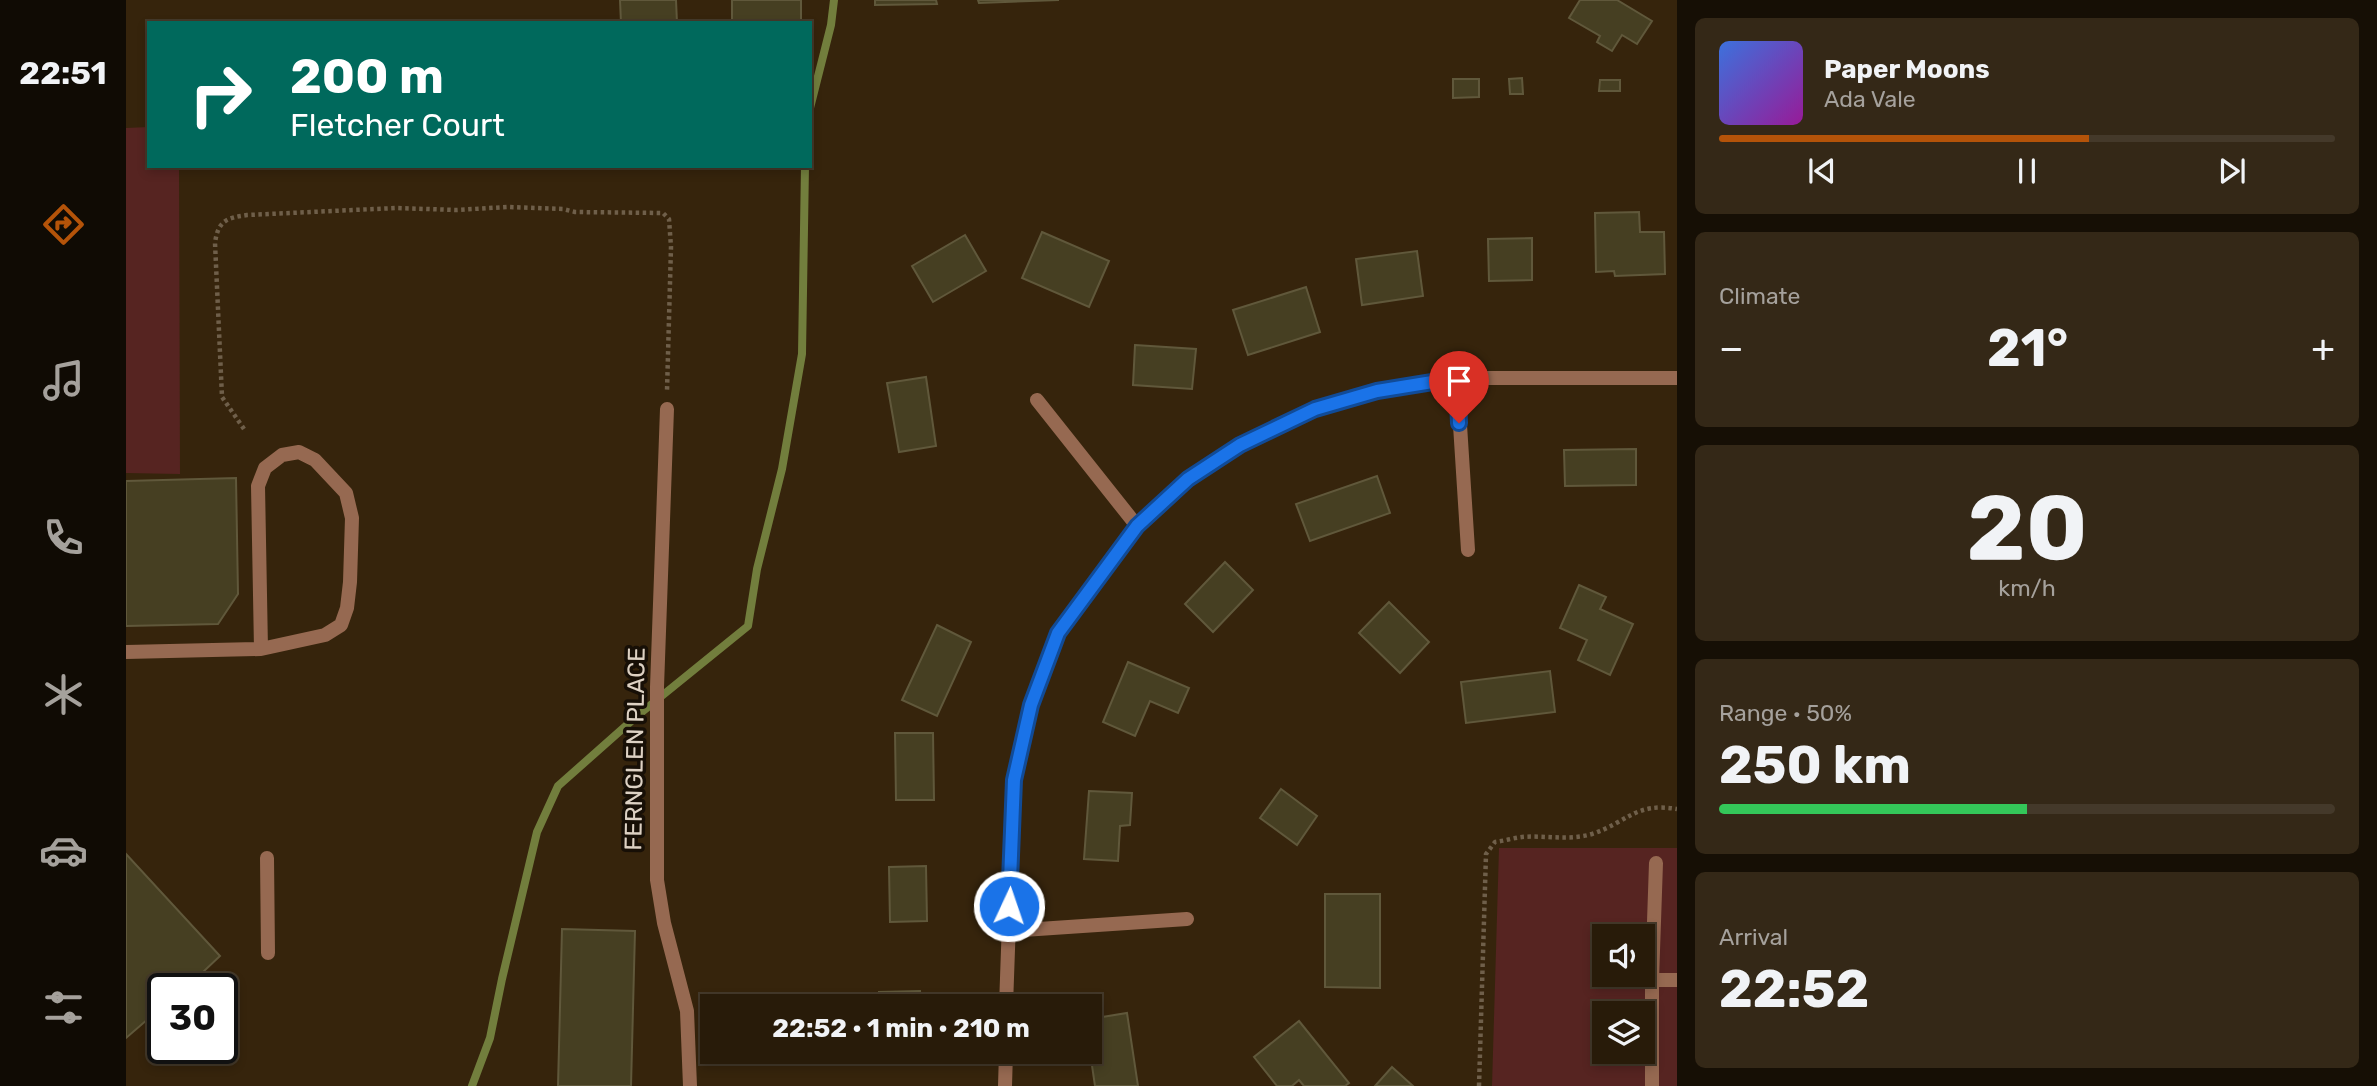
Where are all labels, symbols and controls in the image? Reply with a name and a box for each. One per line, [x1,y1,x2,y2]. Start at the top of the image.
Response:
text: 200 m [290,47,444,105]
icon: right [175,49,266,140]
text: 22:51 [19,54,107,92]
text: Paper Moons [1824,54,1990,85]
text: Ada Vale [1824,85,1916,113]
text: Fletcher Court [290,106,505,144]
icon: previous [1803,152,1841,190]
icon: pause [2008,152,2046,190]
icon: next [2213,152,2251,190]
icon: directions [39,200,88,249]
text: Climate [1719,282,1800,310]
text: 21° [1987,317,2068,379]
text: − [1719,325,1744,371]
text: + [2311,325,2335,371]
pin [1429,351,1489,423]
icon: music [39,356,88,405]
icon: arrive [1440,362,1478,400]
text: 20 [1966,474,2088,582]
icon: phone [39,513,88,562]
text: km/h [1998,574,2056,602]
street label: FERNGLEN PLACE [619,647,651,851]
icon: climate [39,670,88,719]
text: Range · 50% [1719,699,1852,727]
text: 250 km [1719,734,1911,796]
icon: car [39,826,88,875]
position arrow [972,869,1046,943]
text: Arrival [1719,923,1788,951]
map controls [1592,924,1655,1064]
button: sound [1592,924,1655,987]
text: 22:52 [1719,958,1869,1020]
speed limit sign: 30 [147,973,238,1064]
icon: filters [39,983,88,1032]
button: layers [1592,1001,1655,1064]
text: 22:52 · 1 min · 210 m [772,1013,1030,1044]

